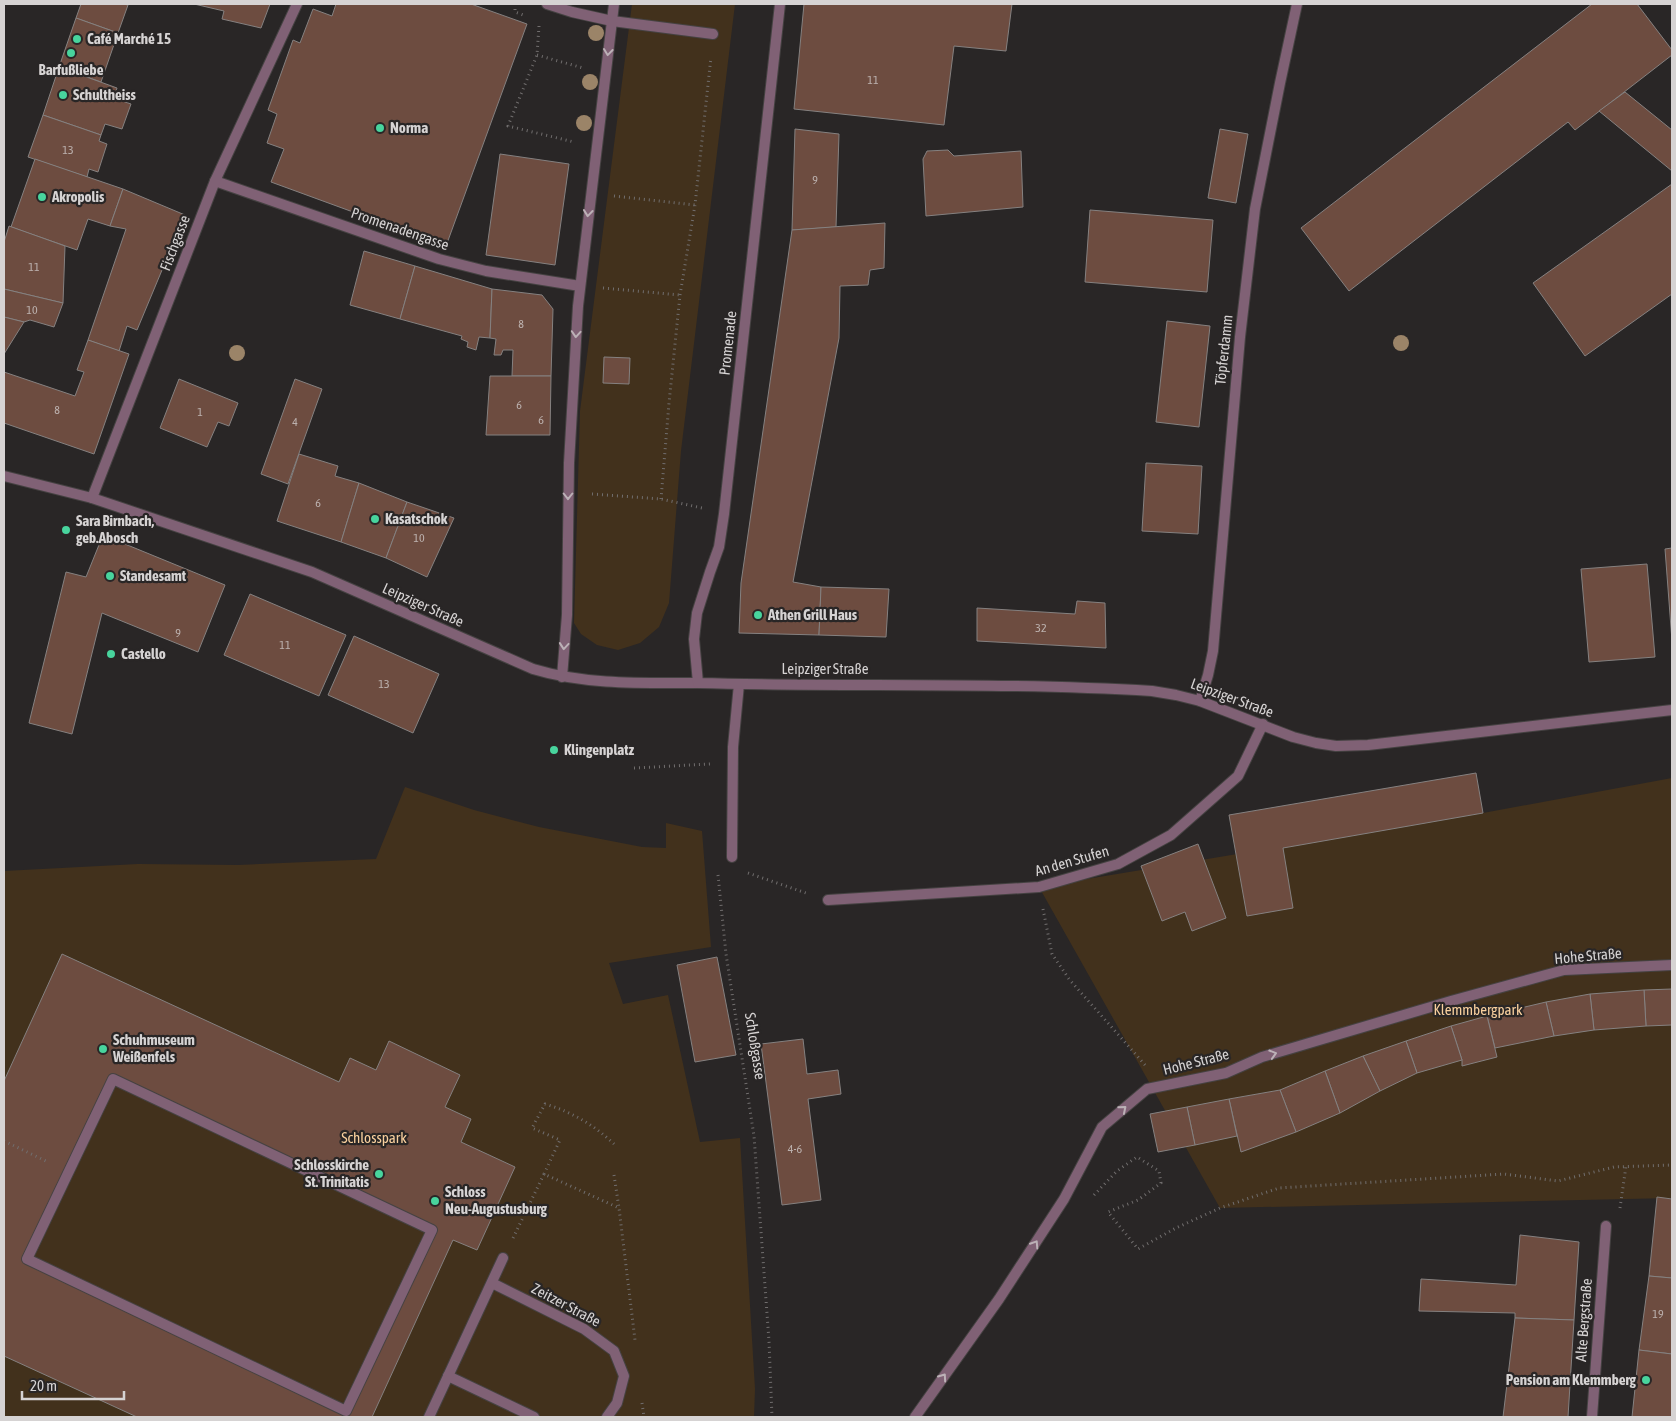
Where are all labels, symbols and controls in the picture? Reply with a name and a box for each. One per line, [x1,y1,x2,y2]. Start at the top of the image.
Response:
place label: Café Marché 15 [87,30,171,47]
marker: Café Marché 15 [71,33,83,45]
marker: Barfußliebe [65,47,77,59]
one-way arrow [603,48,614,56]
place label: Barfußliebe [39,61,104,78]
house number: 11 [867,73,879,87]
place label: Schultheiss [73,86,136,103]
marker: Schultheiss [57,89,69,101]
place label: Norma [390,119,428,136]
marker: Norma [374,122,386,134]
house number: 13 [62,143,74,157]
house number: 9 [812,173,818,187]
place label: Akropolis [51,188,105,205]
marker: Akropolis [36,191,48,203]
street label: Promenadengasse [349,204,452,253]
one-way arrow [583,210,594,218]
street label: Fischgasse [156,212,193,273]
house number: 11 [28,260,40,274]
house number: 10 [26,303,38,317]
street label: Promenade [716,310,739,376]
street label: Töpferdamm [1211,314,1236,386]
house number: 8 [518,317,524,331]
one-way arrow [571,330,582,338]
house number: 6 [516,398,522,412]
house number: 8 [54,403,60,417]
house number: 1 [197,405,203,419]
house number: 6 [538,413,544,427]
house number: 4 [292,415,298,429]
one-way arrow [563,493,573,501]
house number: 6 [315,496,321,510]
place label: Kasatschok [385,510,448,527]
place label: Sara Birnbach, geb.Abosch [76,512,155,546]
marker: Kasatschok [369,513,381,525]
marker: Sara Birnbach, geb.Abosch [60,524,72,536]
house number: 10 [413,531,425,545]
place label: Standesamt [120,567,187,584]
marker: Standesamt [104,570,116,582]
street label: Leipziger Straße [380,579,467,630]
place label: Athen Grill Haus [767,606,858,623]
marker: Athen Grill Haus [752,609,764,621]
house number: 32 [1035,621,1047,635]
house number: 9 [175,626,181,640]
house number: 11 [279,638,291,652]
one-way arrow [559,642,570,650]
place label: Castello [121,645,166,662]
marker: Castello [105,648,117,660]
street label: Leipziger Straße [782,660,869,677]
street label: Leipziger Straße [1188,675,1276,720]
house number: 13 [378,677,390,691]
place label: Klingenplatz [564,741,635,758]
marker: Klingenplatz [548,744,560,756]
street label: An den Stufen [1033,842,1111,879]
street label: Hohe Straße [1554,944,1622,967]
park label: Klemmbergpark [1433,1001,1523,1018]
street label: Schloßgasse [742,1011,769,1081]
place label: Schuhmuseum Weißenfels [112,1031,195,1065]
marker: Schuhmuseum Weißenfels [97,1043,109,1055]
street label: Hohe Straße [1161,1045,1231,1078]
one-way arrow [1269,1050,1277,1060]
one-way arrow [1118,1106,1127,1115]
park label: Schlosspark [341,1129,407,1146]
house number: 4-6 [788,1142,802,1156]
place label: Schlosskirche St. Trinitatis [294,1156,370,1190]
marker: Schlosskirche St. Trinitatis [373,1168,385,1180]
place label: Schloss Neu-Augustusburg [445,1183,547,1217]
marker: Schloss Neu-Augustusburg [429,1195,441,1207]
one-way arrow [1029,1240,1038,1249]
street label: Alte Bergstraße [1572,1278,1595,1362]
street label: Zeitzer Straße [529,1279,604,1330]
house number: 19 [1652,1307,1664,1321]
scale bar [22,1368,125,1400]
place label: Pension am Klemmberg [1506,1371,1637,1388]
one-way arrow [937,1374,946,1383]
marker: Pension am Klemmberg [1640,1374,1652,1386]
text: 20 m [30,1377,57,1394]

